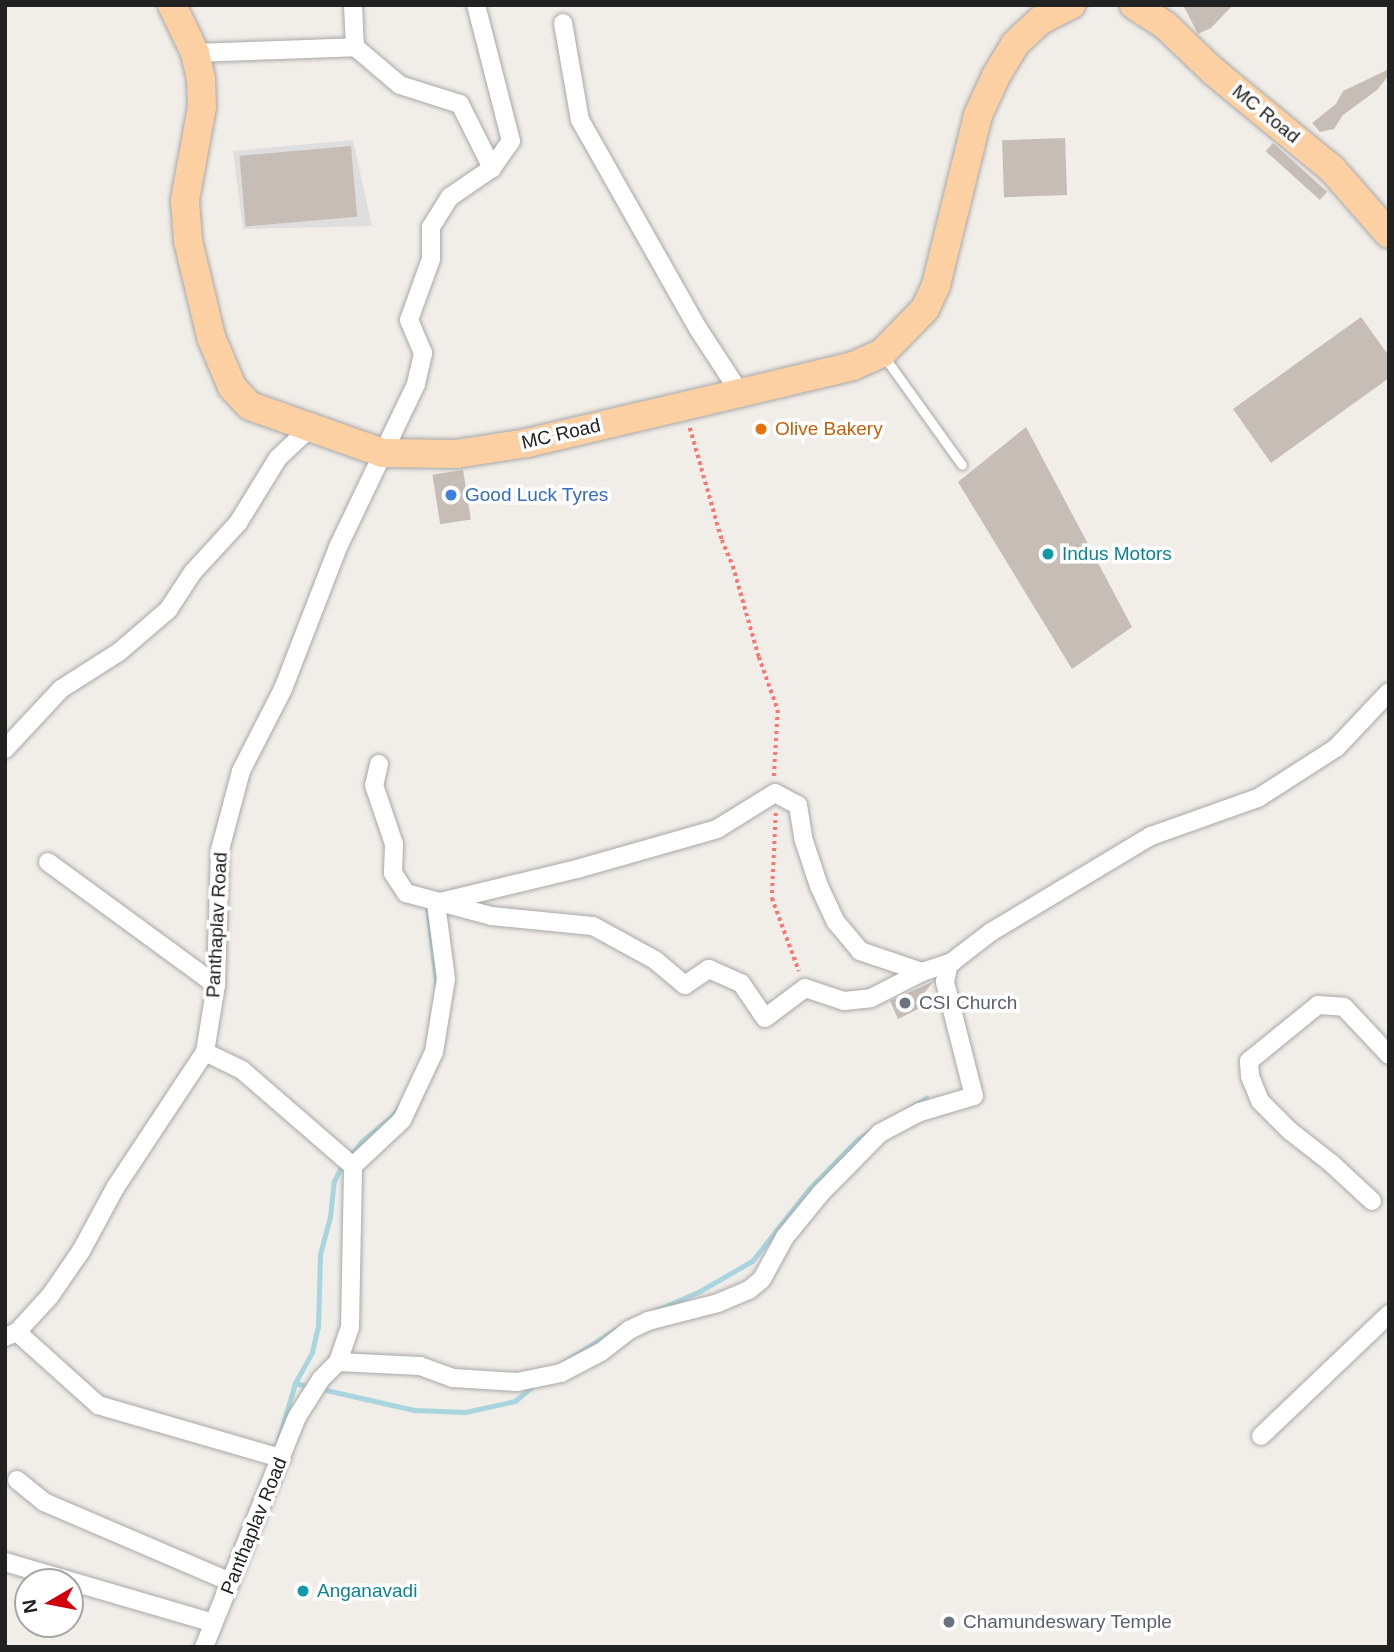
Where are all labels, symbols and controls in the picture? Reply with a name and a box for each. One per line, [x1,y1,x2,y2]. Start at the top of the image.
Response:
street label: MC Road [1228,80,1304,148]
street label: MC Road [519,414,603,454]
place label: Olive Bakery [775,418,883,440]
marker: Olive Bakery [753,421,769,437]
place label: Good Luck Tyres [465,484,609,506]
marker: Good Luck Tyres [443,487,459,503]
place label: Indus Motors [1062,543,1172,565]
marker: Indus Motors [1040,546,1056,562]
street label: Panthaplav Road [202,852,232,998]
place label: CSI Church [919,992,1017,1014]
marker: CSI Church [897,995,913,1011]
street label: Panthaplav Road [216,1454,292,1598]
north arrow [14,1568,84,1638]
place label: Anganavadi [317,1580,417,1602]
marker: Anganavadi [295,1583,311,1599]
text: N [18,1598,41,1615]
place label: Chamundeswary Temple [963,1611,1172,1633]
marker: Chamundeswary Temple [941,1614,957,1630]

